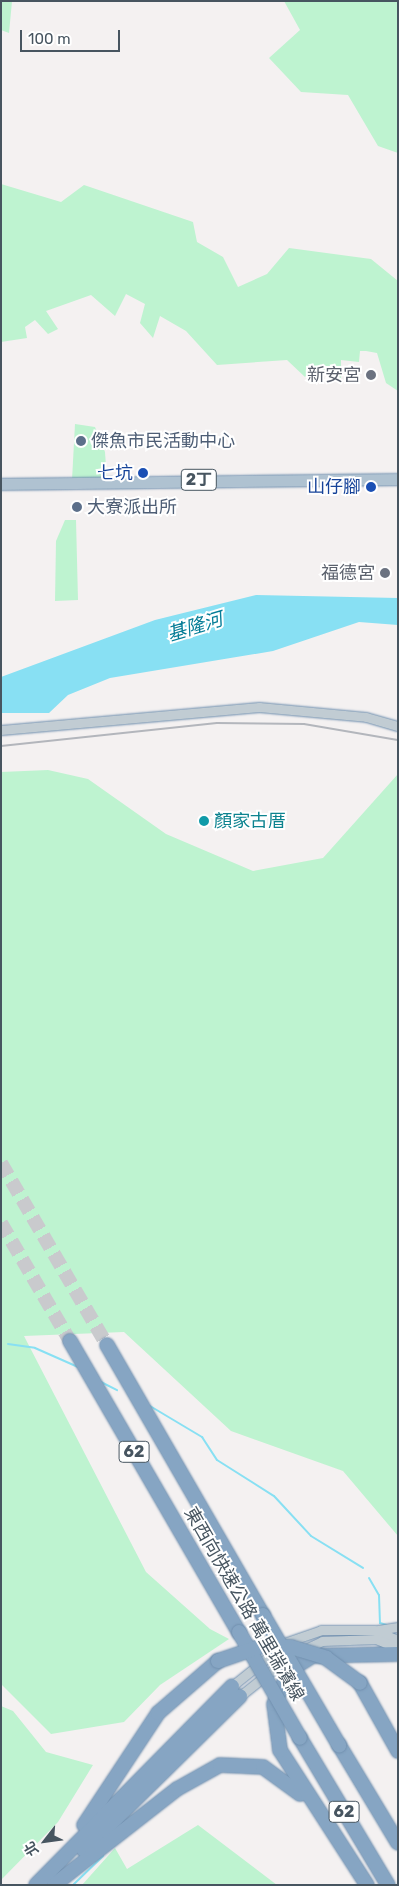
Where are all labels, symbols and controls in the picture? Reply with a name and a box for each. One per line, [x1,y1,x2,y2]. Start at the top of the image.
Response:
scale bar [22,20,122,52]
text: 100 m [28,30,70,48]
place label: 新安宮 [307,364,361,386]
marker: 新安宮 [365,369,377,381]
place label: 傑魚市民活動中心 [91,430,235,452]
marker: 傑魚市民活動中心 [75,435,87,447]
place label: 七坑 [97,462,133,484]
road number: 2丁 [180,466,218,494]
marker: 七坑 [137,467,149,479]
place label: 山仔腳 [307,476,361,498]
marker: 山仔腳 [365,481,377,493]
place label: 大寮派出所 [87,496,177,518]
marker: 大寮派出所 [71,501,83,513]
place label: 福德宮 [321,562,375,584]
marker: 福德宮 [379,567,391,579]
water label: 基隆河 [164,608,226,646]
place label: 顏家古厝 [214,810,286,832]
marker: 顏家古厝 [198,815,210,827]
road number: 62 [118,1438,150,1465]
street label: 東西向快速公路 萬里瑞濱線 [180,1503,308,1705]
road number: 62 [328,1798,360,1825]
north arrow [20,1816,70,1866]
text: 北 [21,1838,42,1859]

